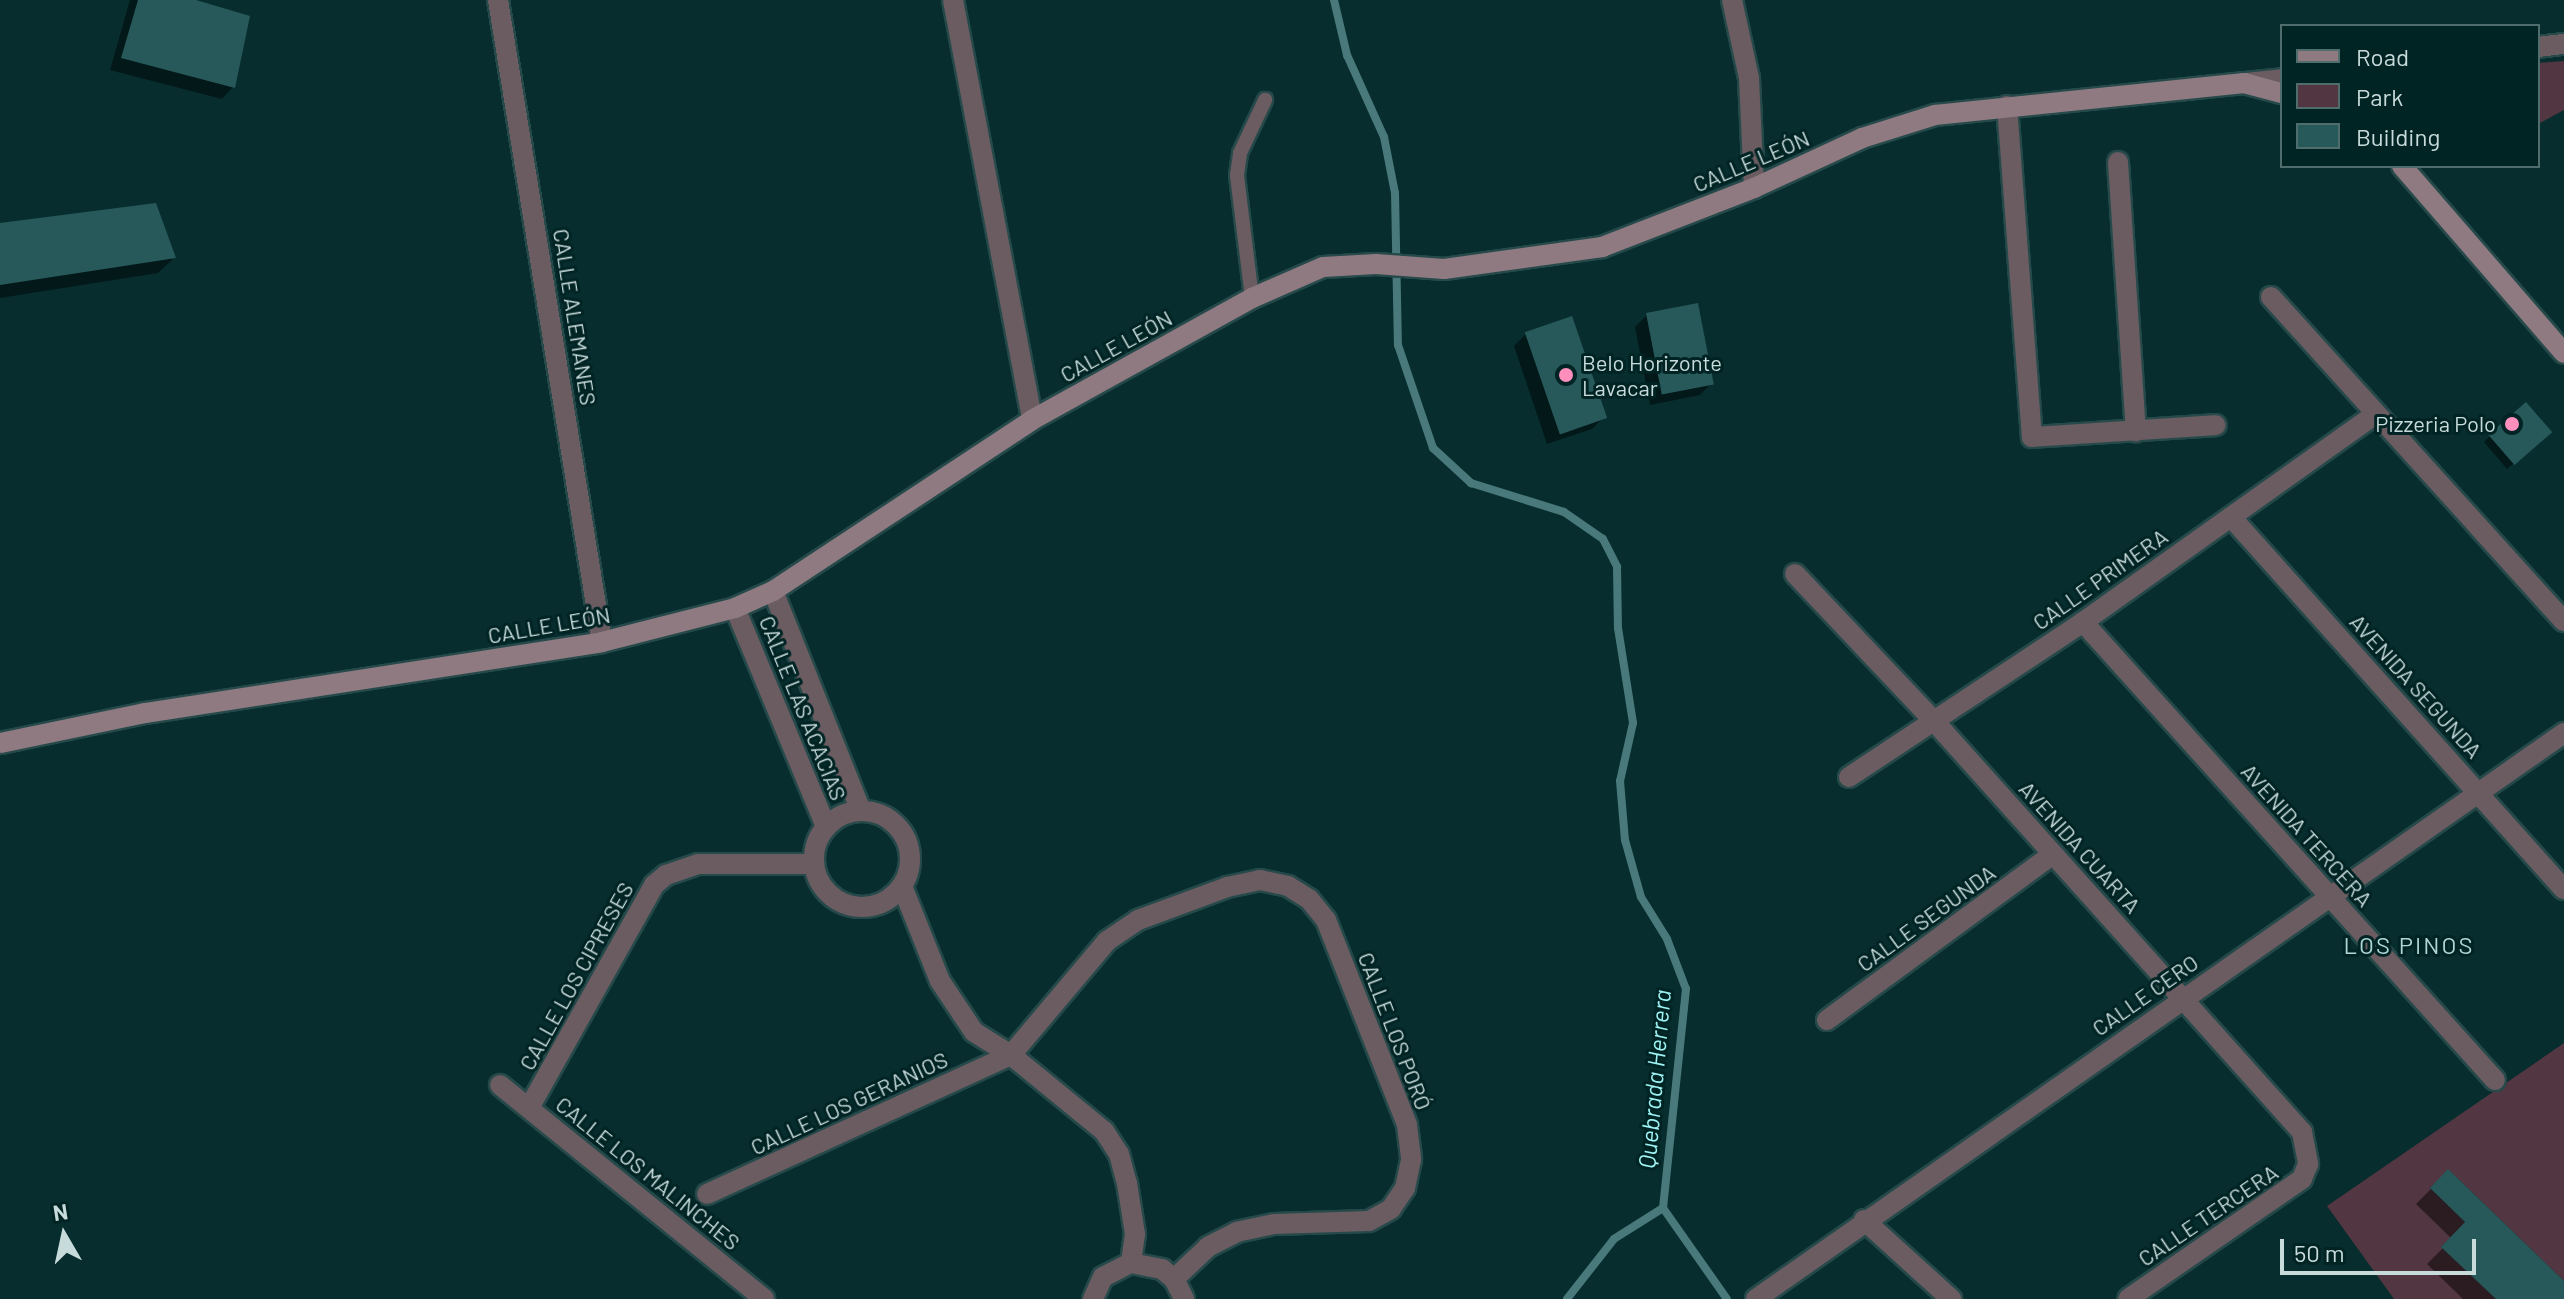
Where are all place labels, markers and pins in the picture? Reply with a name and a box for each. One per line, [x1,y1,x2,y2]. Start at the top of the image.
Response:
place label: Belo Horizonte Lavacar [1582,349,1722,400]
marker: Belo Horizonte Lavacar [1557,366,1575,384]
place label: Pizzeria Polo [2375,411,2496,437]
marker: Pizzeria Polo [2503,415,2521,433]

